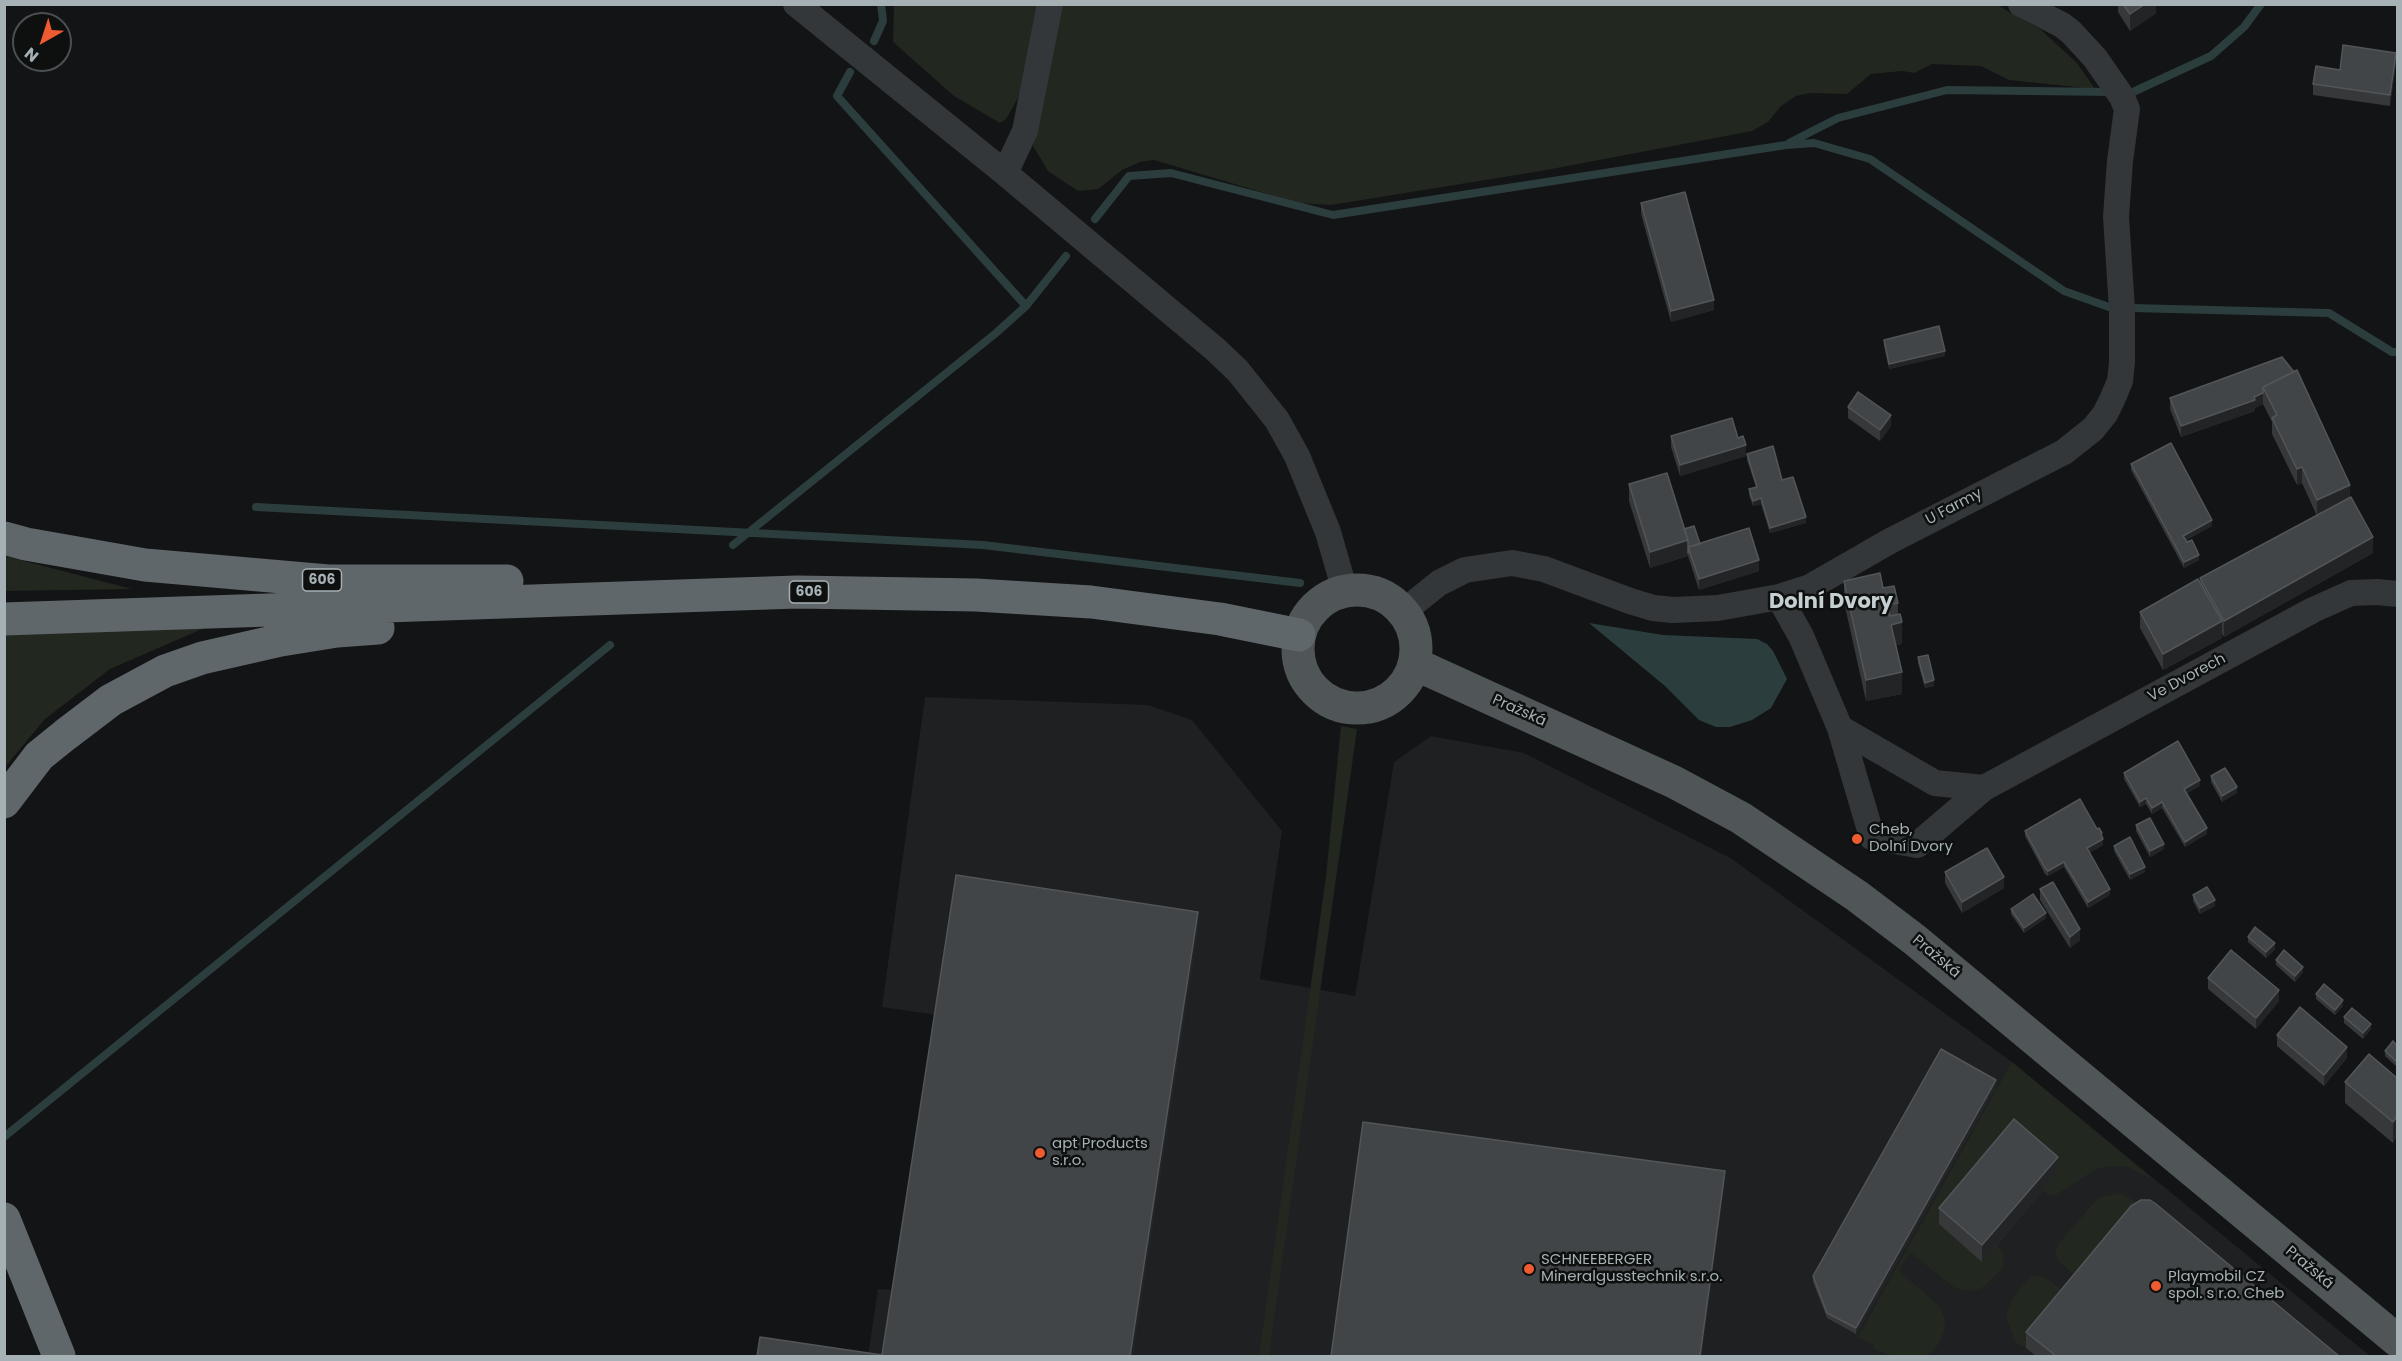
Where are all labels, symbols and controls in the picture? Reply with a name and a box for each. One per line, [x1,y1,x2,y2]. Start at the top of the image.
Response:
north arrow [12,12,72,72]
text: N [20,42,44,68]
street label: U Farmy [1923,485,1985,529]
road number: 606 [302,569,342,591]
road number: 606 [790,581,828,603]
district label: Dolní Dvory [1769,590,1893,616]
street label: Ve Dvorech [2145,650,2229,706]
street label: Pražská [1489,691,1549,731]
place label: Cheb, Dolní Dvory [1869,821,1953,856]
marker: Cheb, Dolní Dvory [1850,832,1864,846]
street label: Pražská [1908,932,1964,982]
place label: apt Products s.r.o. [1052,1135,1148,1170]
marker: apt Products s.r.o. [1033,1146,1047,1160]
street label: Pražská [2281,1243,2337,1293]
place label: SCHNEEBERGER Mineralgusstechnik s.r.o. [1541,1251,1722,1286]
marker: SCHNEEBERGER Mineralgusstechnik s.r.o. [1522,1262,1536,1276]
place label: Playmobil CZ spol. s r.o. Cheb [2168,1268,2284,1303]
marker: Playmobil CZ spol. s r.o. Cheb [2149,1279,2163,1293]

